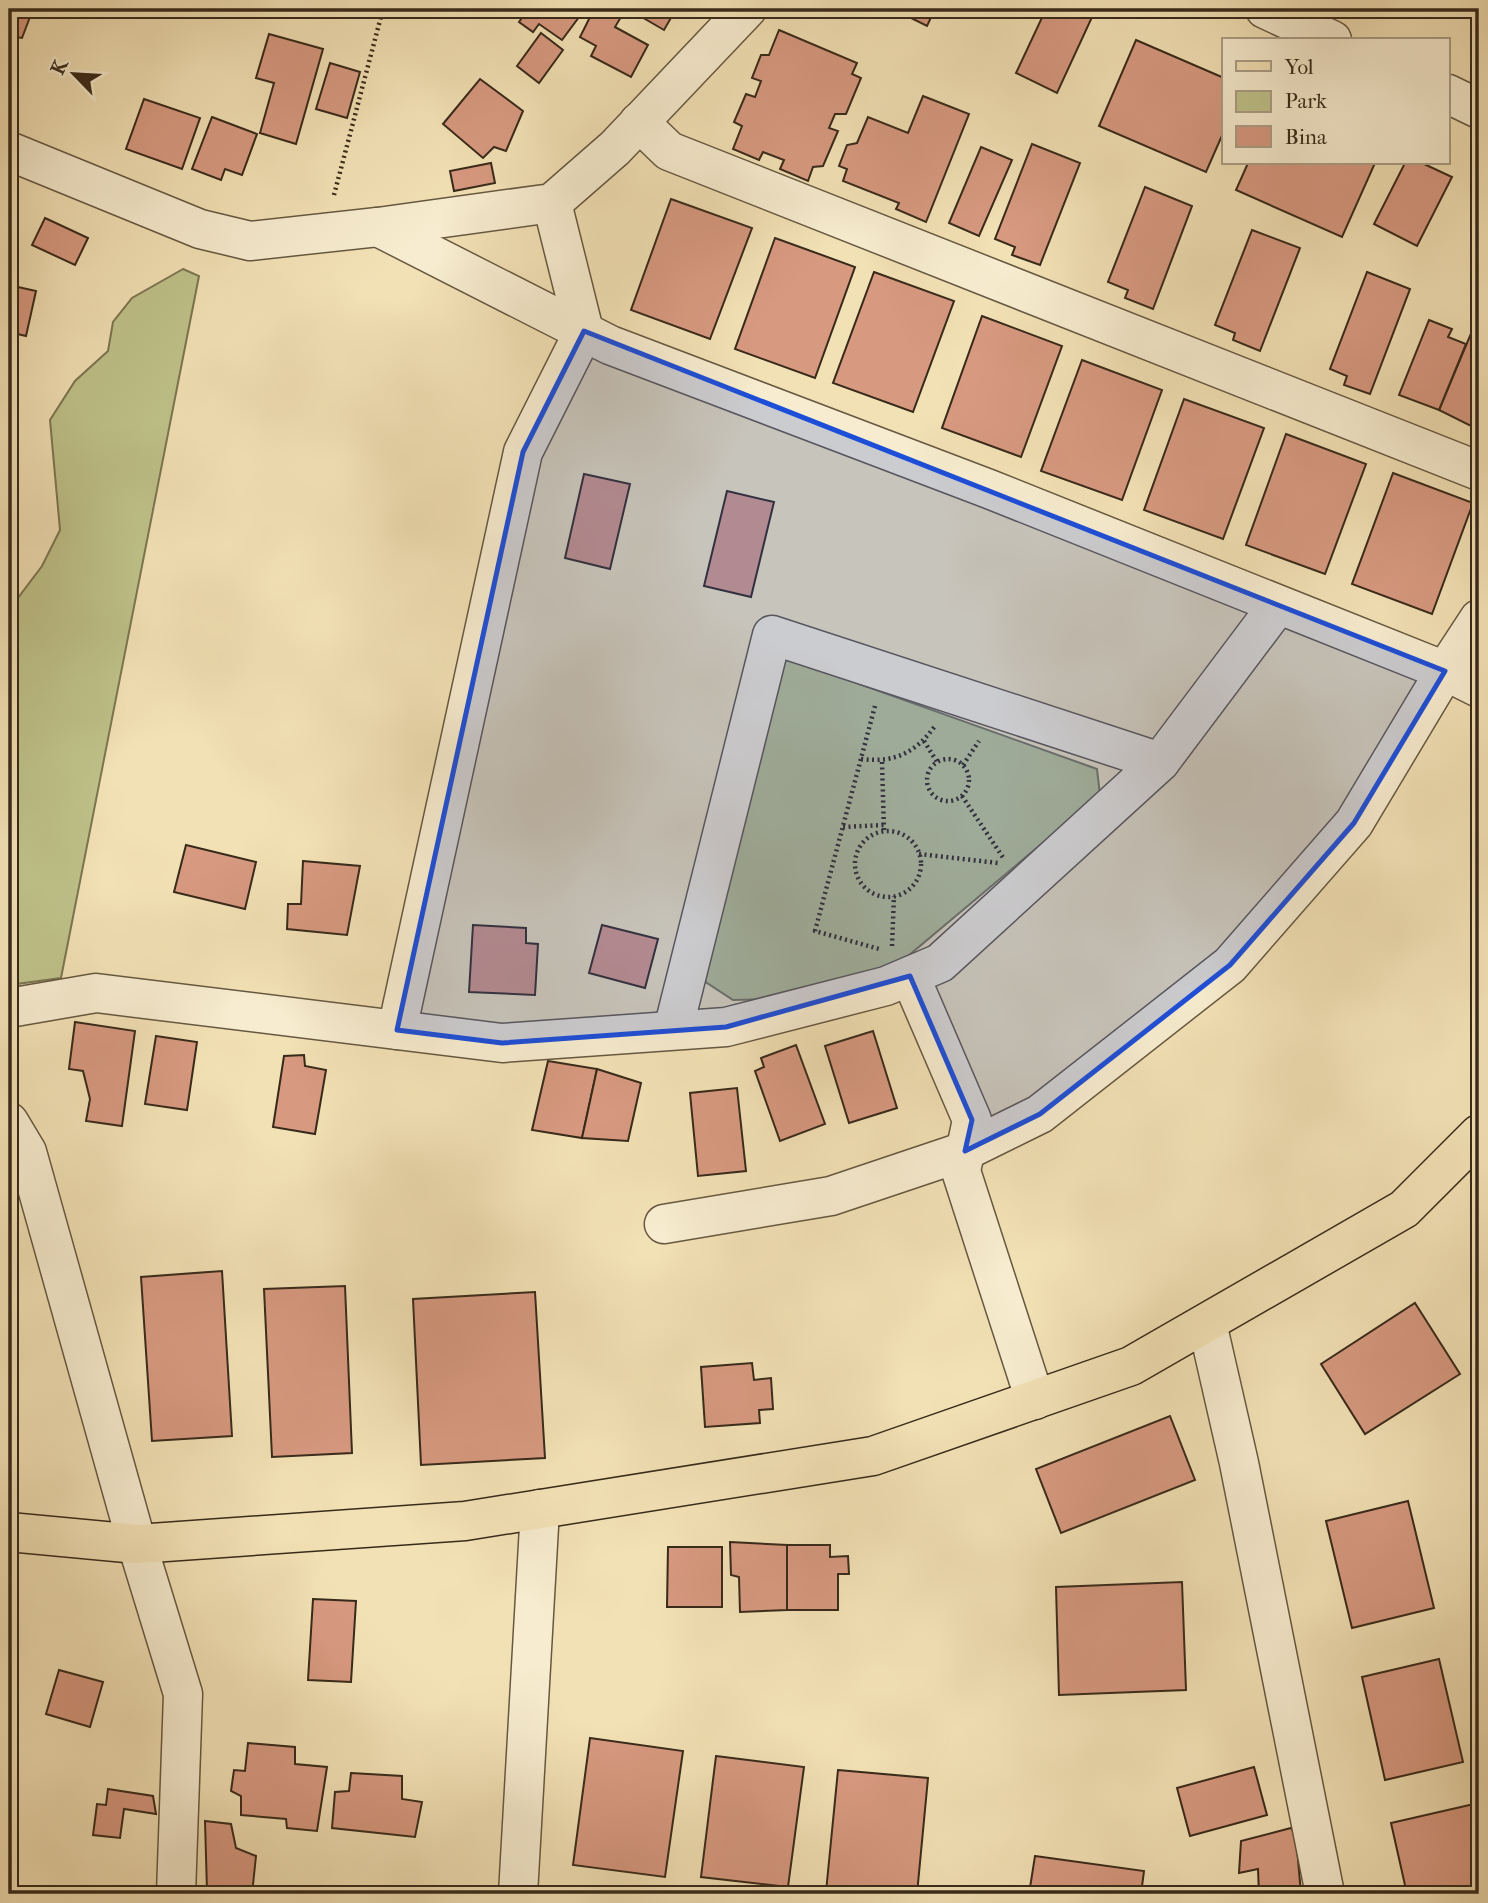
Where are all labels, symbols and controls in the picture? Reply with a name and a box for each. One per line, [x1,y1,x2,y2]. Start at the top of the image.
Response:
north arrow [38,38,108,108]
legend [1222,38,1450,164]
text: K [47,55,73,78]
text: Yol [1284,55,1314,79]
text: Park [1285,89,1327,113]
text: Bina [1285,125,1327,149]

